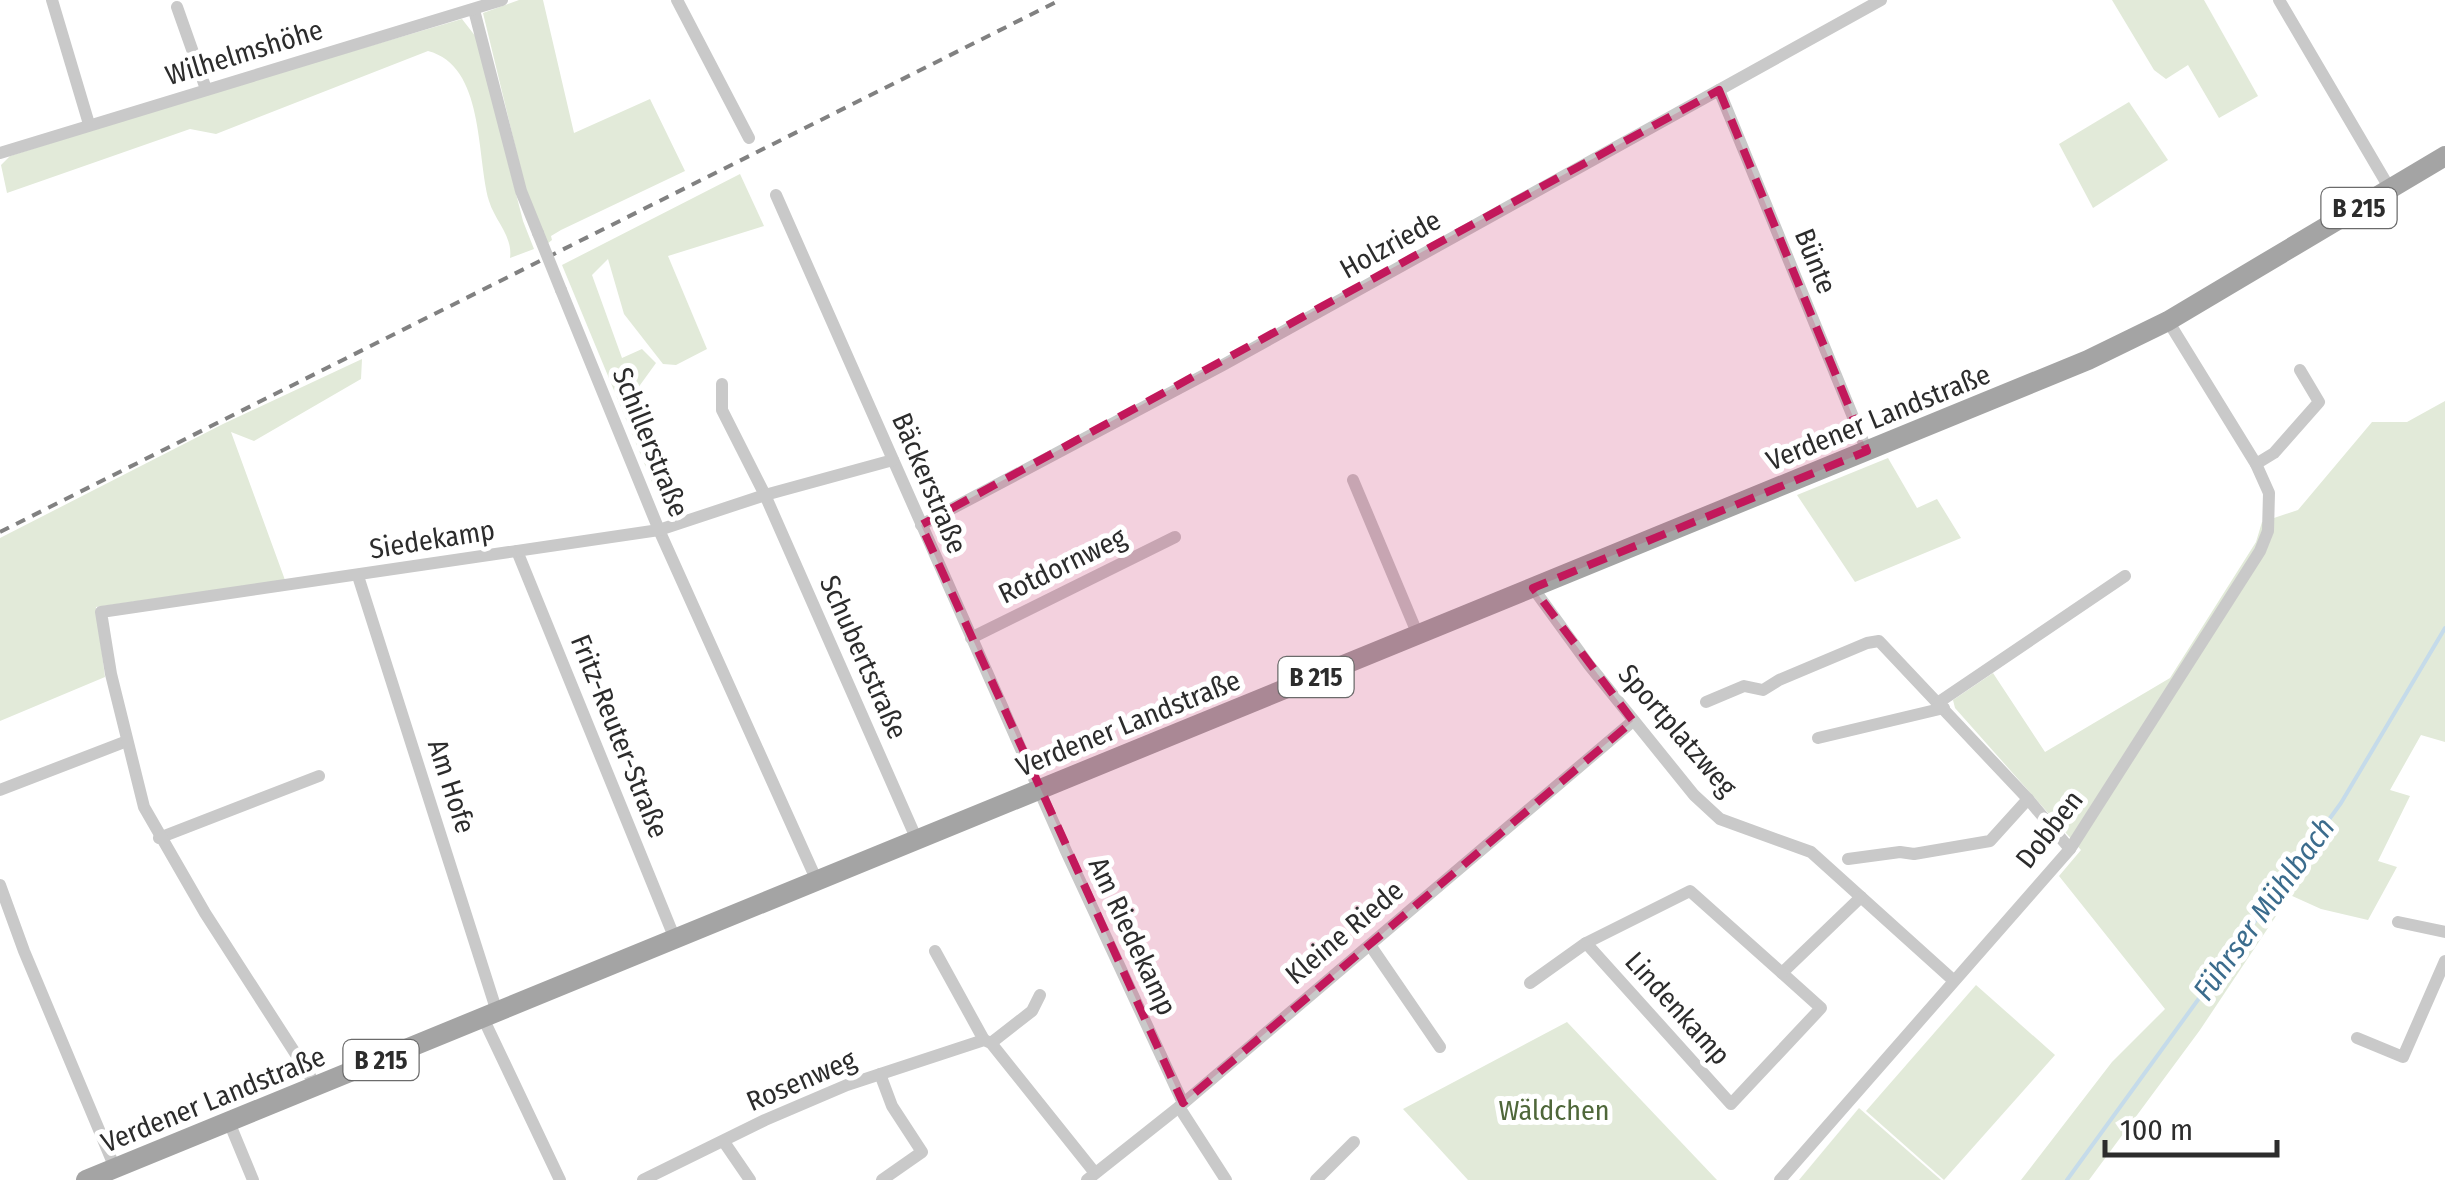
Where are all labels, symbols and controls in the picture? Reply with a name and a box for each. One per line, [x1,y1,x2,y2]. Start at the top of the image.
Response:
street label: Wilhelmshöhe [161,13,327,92]
road number: B 215 [2322,188,2396,228]
street label: Holzriede [1334,203,1446,286]
street label: Bünte [1788,224,1843,299]
street label: Verdener Landstraße [1761,358,1995,477]
street label: Schillerstraße [606,363,695,522]
street label: Bäckerstraße [885,408,974,558]
street label: Siedekamp [367,513,497,566]
street label: Rotdornweg [993,520,1132,611]
street label: Schubertstraße [813,570,914,744]
street label: Fritz-Reuter-Straße [564,630,675,843]
road number: B 215 [1278,657,1354,697]
street label: Sportplatzweg [1611,658,1744,804]
street label: Verdener Landstraße [1011,664,1245,783]
street label: Am Hofe [421,735,482,837]
street label: Dobben [2009,784,2090,875]
water label: Führser Mühlbach [2186,810,2342,1008]
street label: Am Riedekamp [1082,852,1184,1020]
street label: Kleine Riede [1279,874,1410,991]
street label: Lindenkamp [1618,945,1737,1072]
street label: Verdener Landstraße [96,1040,330,1159]
road number: B 215 [344,1040,418,1080]
street label: Rosenweg [742,1042,862,1118]
park label: Wäldchen [1498,1094,1610,1127]
scale bar [2105,1095,2278,1157]
text: 100 m [2120,1112,2193,1148]

